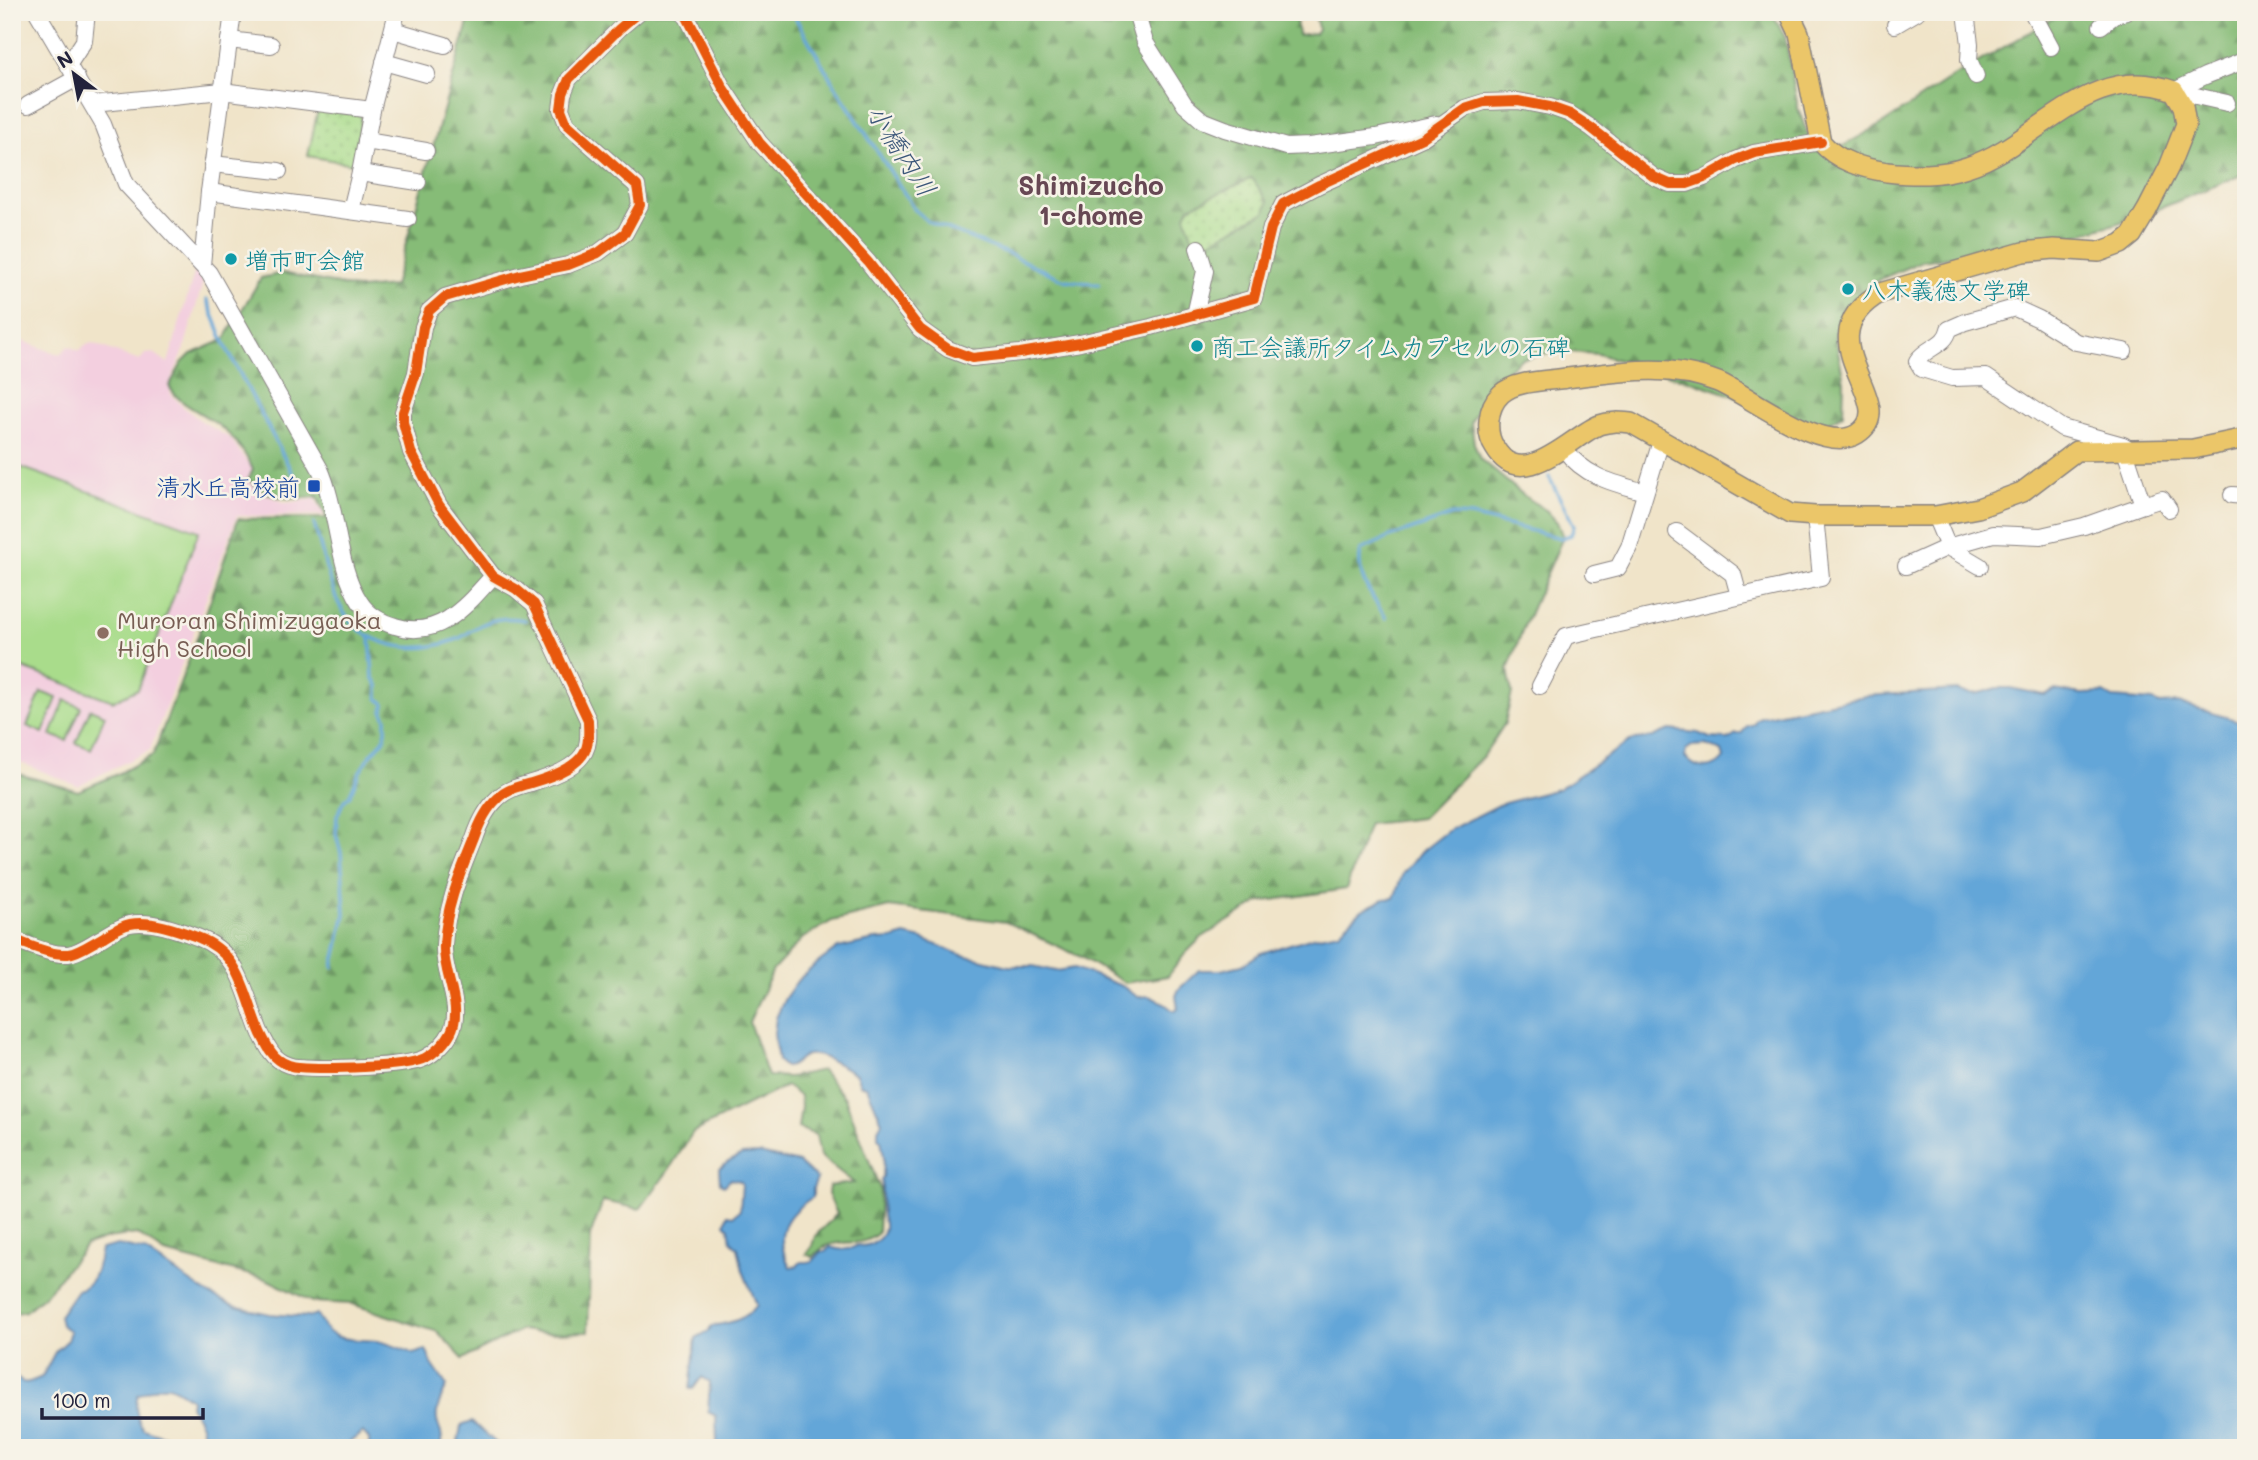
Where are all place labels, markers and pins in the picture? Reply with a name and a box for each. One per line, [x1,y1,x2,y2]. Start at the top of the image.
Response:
place label: 増市町会館 [245,244,365,275]
marker: 増市町会館 [223,251,239,267]
place label: 八木義徳文学碑 [1862,274,2030,305]
marker: 八木義徳文学碑 [1840,281,1856,297]
place label: 商工会議所タイムカプセルの石碑 [1211,331,1570,362]
marker: 商工会議所タイムカプセルの石碑 [1189,338,1205,354]
place label: 清水丘高校前 [156,471,300,502]
marker: 清水丘高校前 [306,478,322,494]
place label: Muroran Shimizugaoka High School [117,604,382,663]
marker: Muroran Shimizugaoka High School [95,625,111,641]

